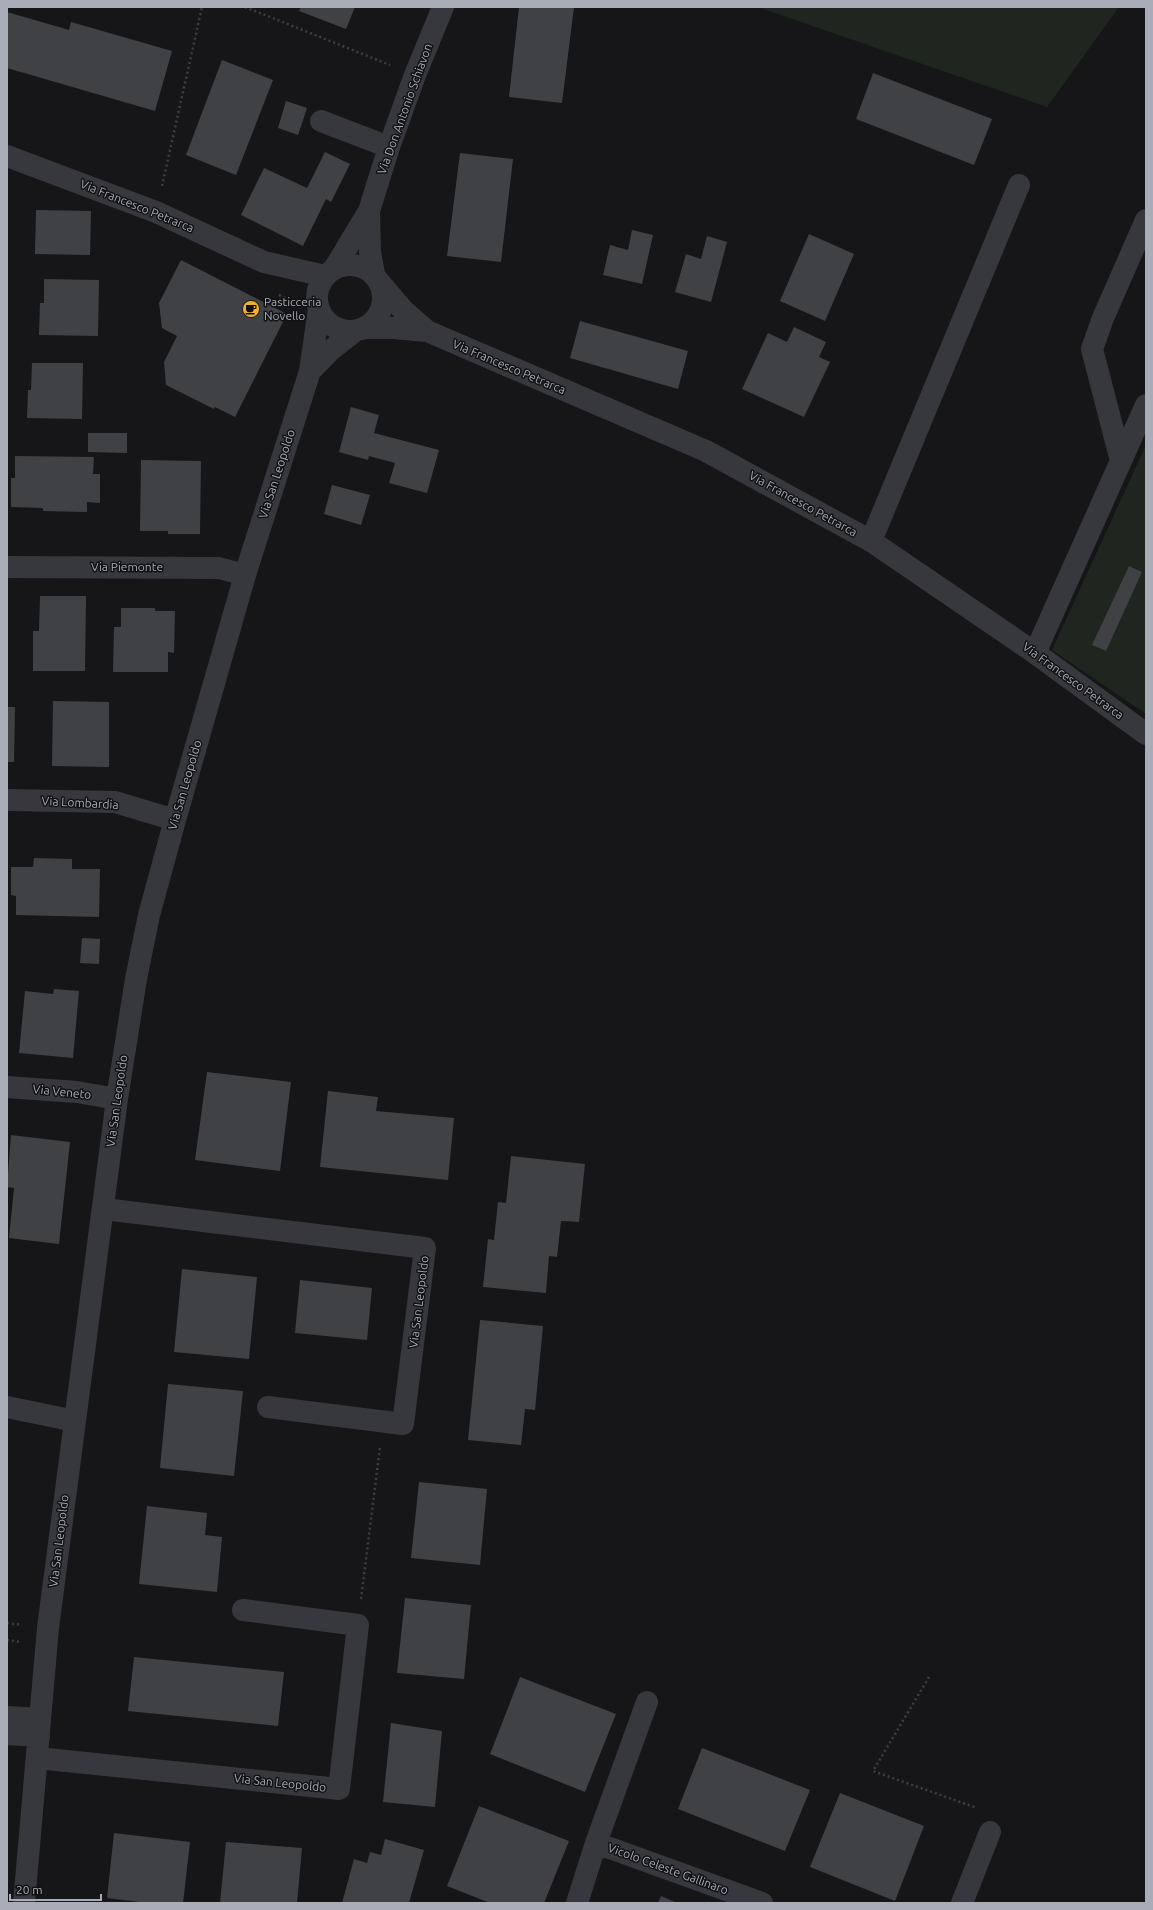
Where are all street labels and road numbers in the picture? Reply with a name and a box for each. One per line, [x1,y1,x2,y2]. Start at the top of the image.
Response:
street label: Via Don Antonio Schiavon [375,42,434,176]
street label: Via Francesco Petrarca [78,177,196,234]
street label: Via Francesco Petrarca [451,337,568,396]
street label: Via San Leopoldo [256,428,297,520]
street label: Via Francesco Petrarca [747,468,859,539]
street label: Via Piemonte [91,560,163,573]
street label: Via Francesco Petrarca [1020,640,1126,722]
street label: Via San Leopoldo [165,738,204,831]
street label: Via Lombardia [41,794,119,811]
street label: Via San Leopoldo [104,1054,129,1148]
street label: Via Veneto [32,1082,92,1101]
street label: Via San Leopoldo [406,1255,431,1349]
street label: Via San Leopoldo [46,1494,71,1588]
street label: Via San Leopoldo [233,1771,327,1794]
street label: Vicolo Celeste Gallinaro [606,1841,730,1896]

